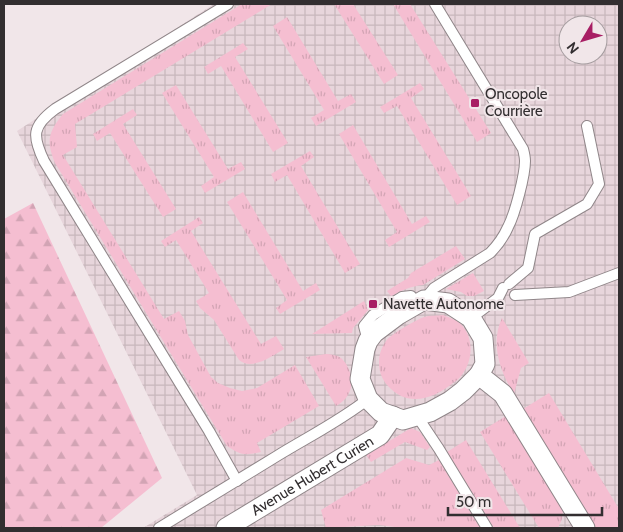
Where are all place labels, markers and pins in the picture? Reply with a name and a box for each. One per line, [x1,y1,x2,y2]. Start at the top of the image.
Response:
place label: Oncopole Courrière [485,85,548,120]
marker: Oncopole Courrière [469,97,481,109]
place label: Navette Autonome [383,295,504,313]
marker: Navette Autonome [367,298,379,310]

